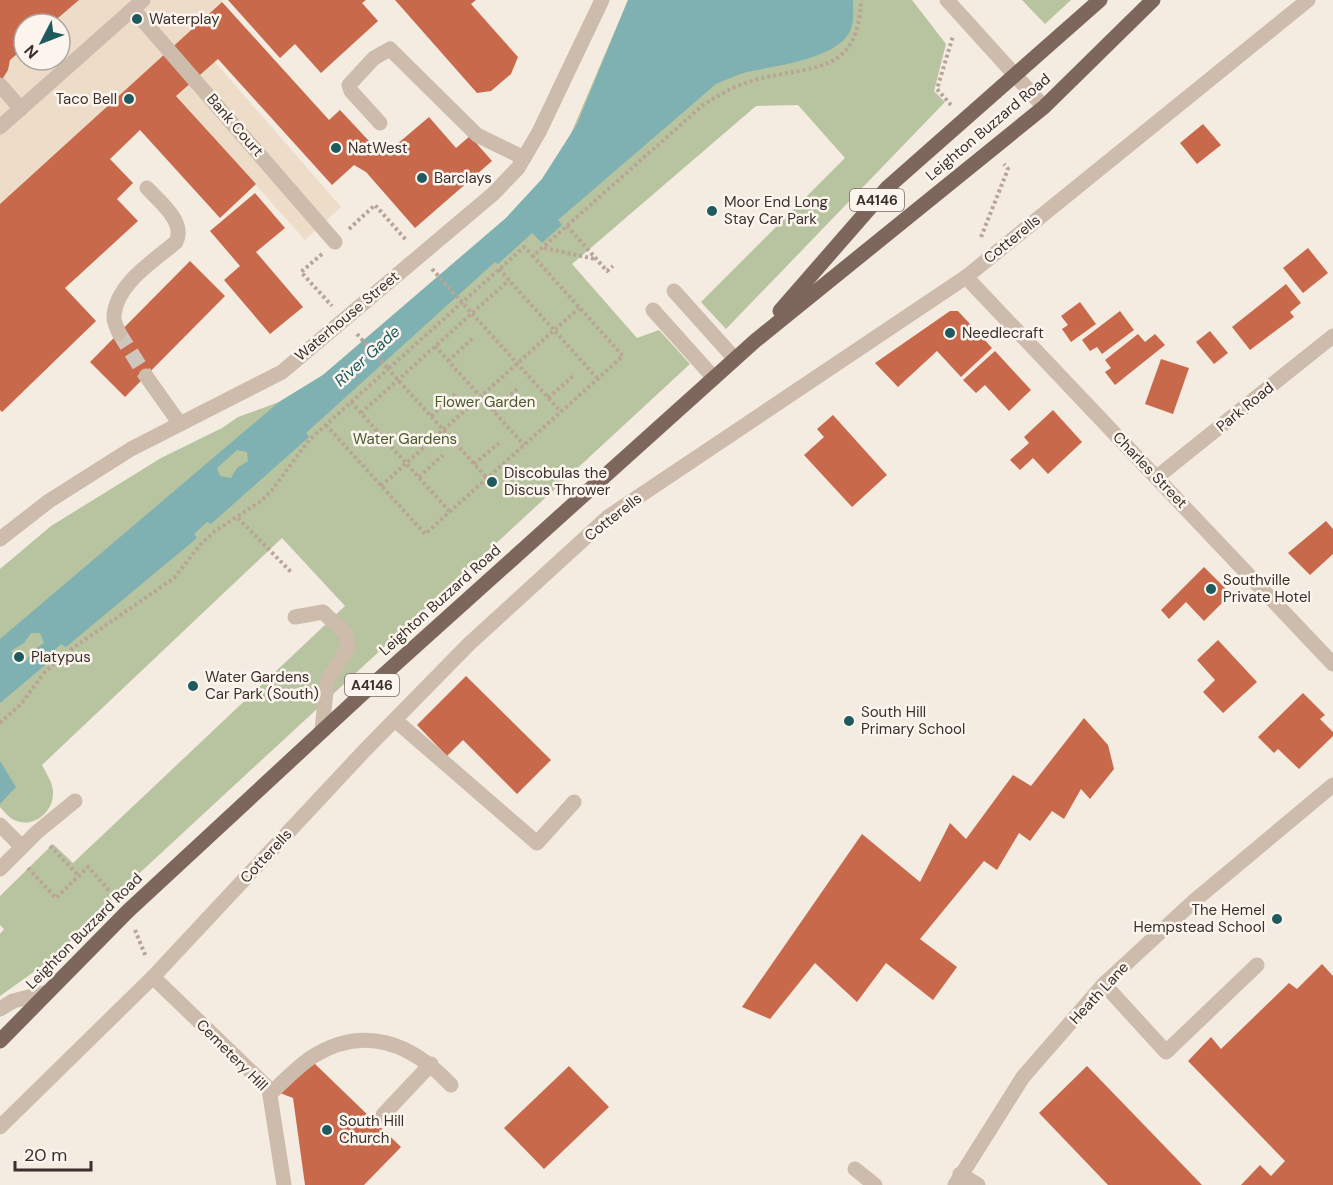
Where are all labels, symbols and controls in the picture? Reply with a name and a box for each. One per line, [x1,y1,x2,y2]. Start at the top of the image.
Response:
place label: Waterplay [149,9,220,29]
north arrow [12,12,72,72]
marker: Waterplay [130,12,144,26]
text: N [20,40,43,63]
street label: Leighton Buzzard Road [921,69,1055,185]
place label: Taco Bell [56,89,117,109]
street label: Bank Court [202,89,268,161]
marker: Taco Bell [122,92,136,106]
place label: NatWest [348,138,408,158]
marker: NatWest [329,141,343,155]
place label: Barclays [434,168,492,188]
marker: Barclays [415,171,429,185]
road number: A4146 [850,189,904,211]
place label: Moor End Long Stay Car Park [724,192,828,229]
marker: Moor End Long Stay Car Park [705,204,719,218]
street label: Cotterells [980,210,1044,268]
street label: Waterhouse Street [291,266,403,365]
water label: River Gade [330,321,404,391]
place label: Needlecraft [962,323,1044,343]
marker: Needlecraft [943,326,957,340]
street label: Park Road [1212,378,1278,436]
park label: Flower Garden [435,392,535,412]
street label: Charles Street [1108,427,1192,513]
park label: Water Gardens [353,429,457,449]
place label: Discobulas the Discus Thrower [504,463,611,500]
marker: Discobulas the Discus Thrower [485,475,499,489]
street label: Cotterells [580,488,646,546]
street label: Leighton Buzzard Road [375,540,505,660]
place label: Southville Private Hotel [1223,570,1311,607]
marker: Southville Private Hotel [1204,582,1218,596]
place label: Platypus [31,647,91,667]
marker: Platypus [12,650,26,664]
place label: Water Gardens Car Park (South) [205,667,319,704]
road number: A4146 [345,674,399,696]
marker: Water Gardens Car Park (South) [186,679,200,693]
place label: South Hill Primary School [861,702,965,739]
marker: South Hill Primary School [842,714,856,728]
street label: Cotterells [236,825,296,887]
street label: Leighton Buzzard Road [21,868,147,994]
place label: The Hemel Hempstead School [1134,900,1265,937]
marker: The Hemel Hempstead School [1270,912,1284,926]
street label: Heath Lane [1065,958,1133,1028]
street label: Cemetery Hill [192,1015,272,1095]
place label: South Hill Church [339,1111,404,1148]
marker: South Hill Church [320,1123,334,1137]
scale bar [15,1134,92,1172]
text: 20 m [24,1143,67,1167]

